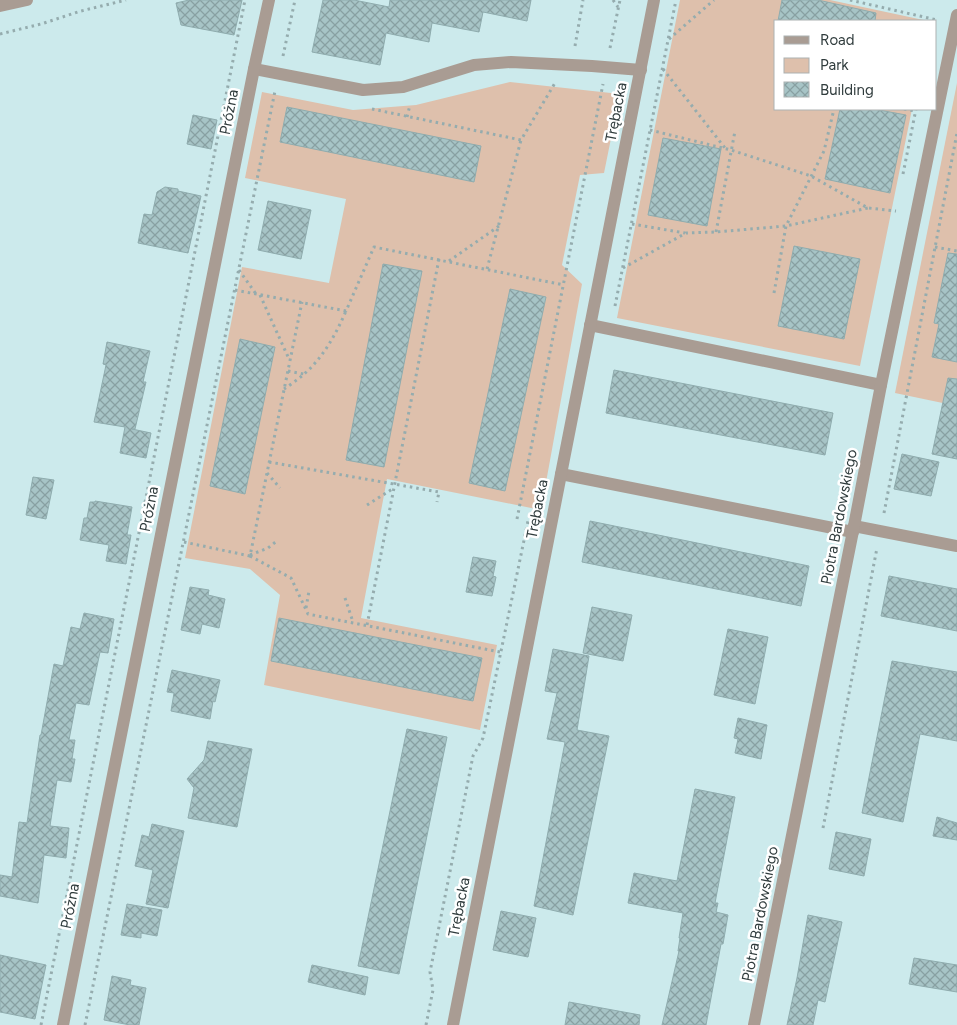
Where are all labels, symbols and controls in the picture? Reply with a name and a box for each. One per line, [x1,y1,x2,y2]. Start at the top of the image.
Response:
legend [774,20,937,110]
text: Road [820,31,855,49]
text: Park [820,56,849,74]
street label: Trębacka [601,81,631,143]
text: Building [820,81,874,99]
street label: Próżna [216,88,242,136]
street label: Piotra Bardowskiego [817,448,861,586]
street label: Trębacka [522,478,552,540]
street label: Próżna [136,485,162,533]
street label: Piotra Bardowskiego [738,845,782,983]
street label: Trębacka [444,876,474,938]
street label: Próżna [57,882,83,930]

